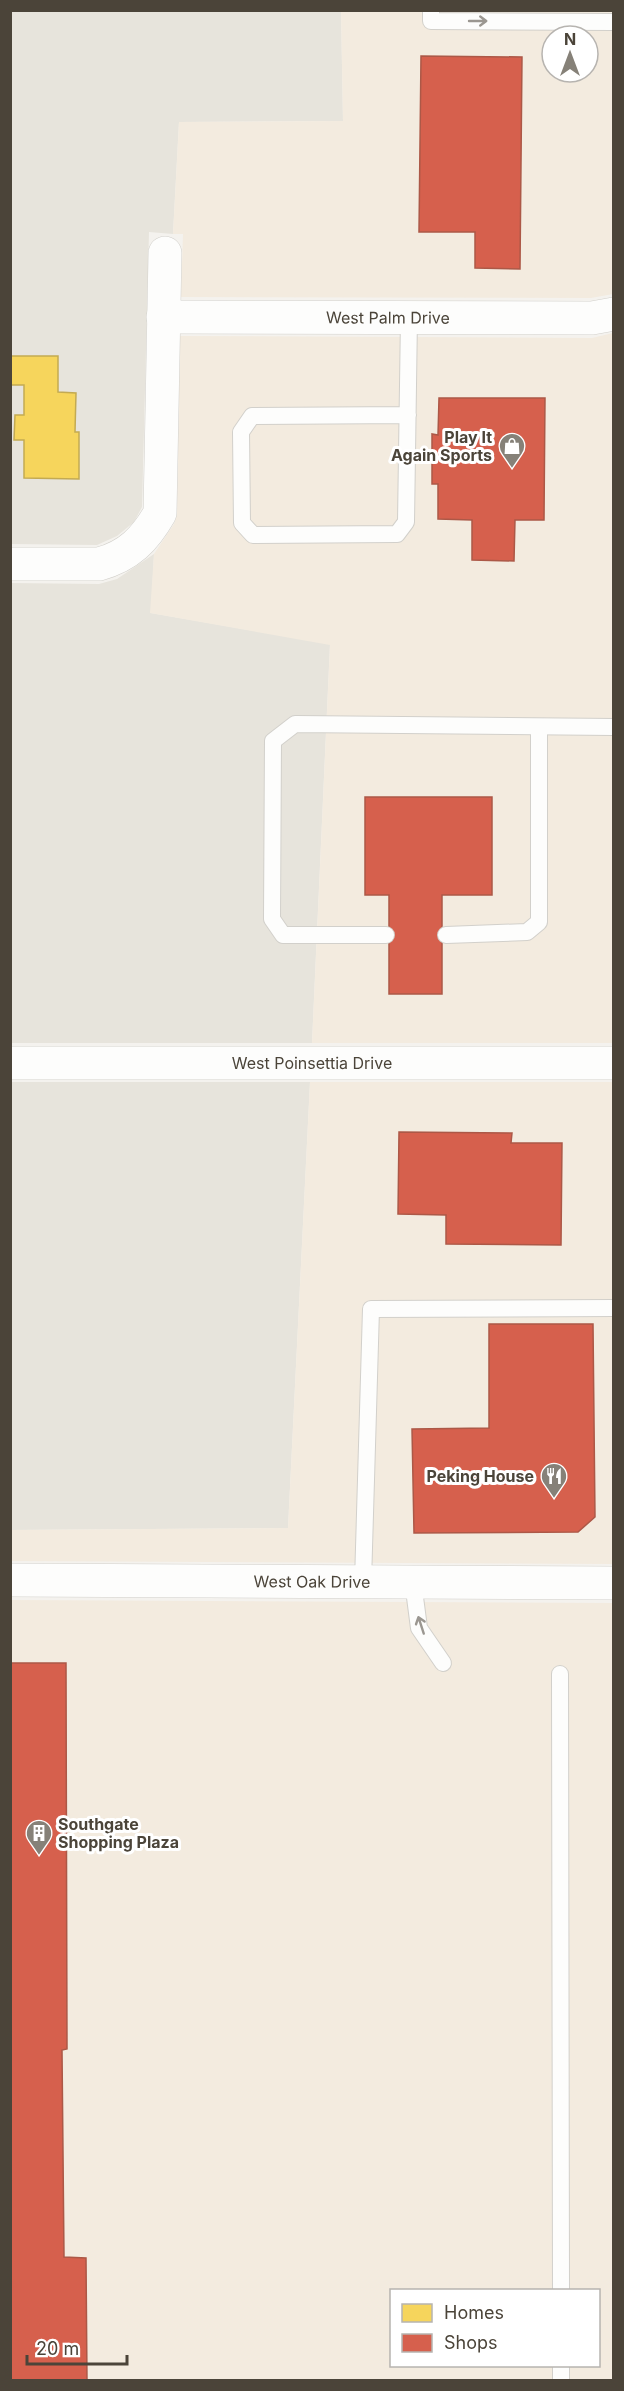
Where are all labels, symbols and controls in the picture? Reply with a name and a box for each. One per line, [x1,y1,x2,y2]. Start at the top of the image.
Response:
one-way arrow [468,15,488,27]
north arrow [540,24,600,84]
text: N [564,29,576,49]
street label: West Palm Drive [326,307,450,328]
place label: Play It Again Sports [391,427,492,465]
shop icon: Play It Again Sports [497,431,527,469]
street label: West Poinsettia Drive [232,1053,392,1073]
restaurant icon: Peking House [539,1461,569,1499]
place label: Peking House [427,1466,534,1486]
street label: West Oak Drive [254,1571,370,1592]
one-way arrow [415,1616,426,1635]
place label: Southgate Shopping Plaza [58,1814,179,1852]
building icon: Southgate Shopping Plaza [24,1818,54,1856]
legend [390,2289,600,2367]
text: Homes [444,2302,504,2323]
scale bar [27,2328,128,2366]
text: Shops [444,2332,498,2353]
text: 20 m [36,2338,79,2359]

